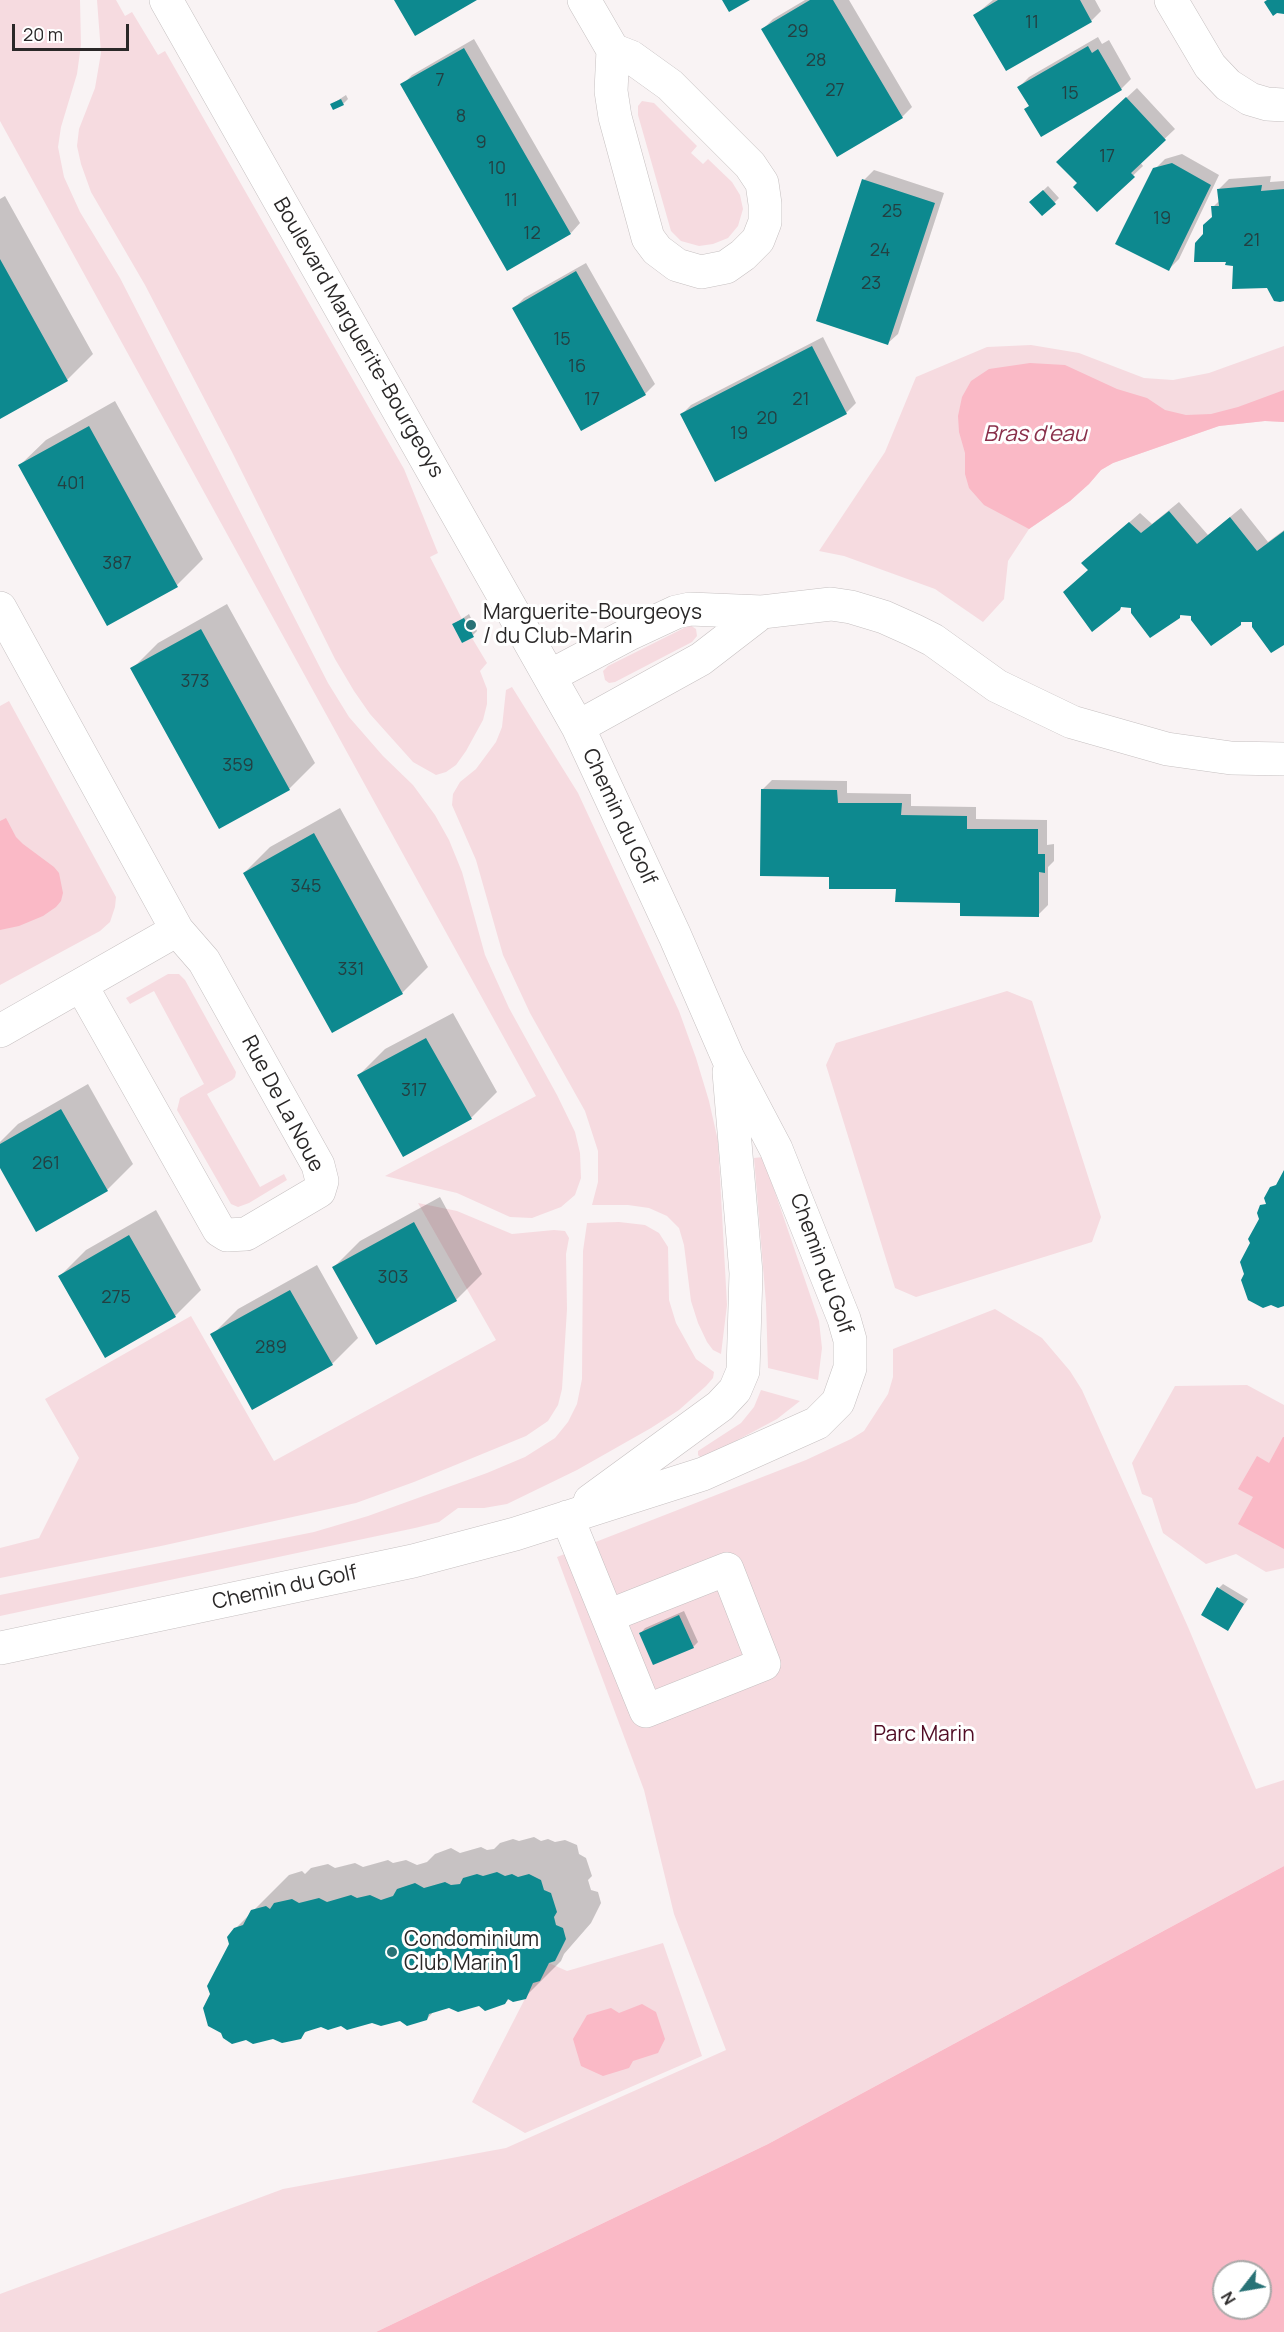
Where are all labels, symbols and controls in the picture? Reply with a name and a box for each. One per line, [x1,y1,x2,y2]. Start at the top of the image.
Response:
scale bar [15,12,132,50]
house number: 11 [1025,12,1039,34]
house number: 29 [787,21,809,43]
text: 20 m [23,22,63,46]
house number: 28 [806,50,826,72]
house number: 7 [435,70,445,92]
house number: 27 [825,80,845,102]
house number: 15 [1061,83,1079,105]
house number: 8 [456,106,466,128]
house number: 9 [475,132,487,154]
house number: 17 [1099,146,1115,168]
house number: 10 [488,158,506,180]
house number: 11 [504,190,518,212]
street label: Boulevard Marguerite-Bourgeoys [267,193,449,483]
house number: 25 [882,201,902,223]
house number: 19 [1153,208,1171,230]
house number: 12 [523,223,541,245]
house number: 21 [1243,230,1261,252]
house number: 24 [870,240,890,262]
house number: 23 [861,273,881,295]
house number: 15 [553,329,571,351]
house number: 16 [568,356,586,378]
house number: 17 [584,389,600,411]
house number: 21 [792,389,810,411]
house number: 20 [756,408,778,430]
water label: Bras d'eau [983,422,1087,448]
house number: 19 [730,423,748,445]
house number: 401 [57,473,85,495]
house number: 387 [102,553,132,575]
place label: Marguerite-Bourgeoys / du Club-Marin [483,600,702,650]
marker: Marguerite-Bourgeoys / du Club-Marin [464,618,478,632]
house number: 373 [181,671,209,693]
street label: Chemin du Golf [576,745,662,889]
house number: 359 [222,755,254,777]
house number: 345 [291,876,321,898]
house number: 331 [338,959,364,981]
street label: Rue De La Noue [235,1031,329,1177]
house number: 317 [401,1080,427,1102]
house number: 261 [32,1153,60,1175]
street label: Chemin du Golf [784,1190,858,1338]
house number: 303 [378,1267,408,1289]
house number: 275 [101,1287,131,1309]
house number: 289 [255,1337,287,1359]
street label: Chemin du Golf [210,1560,360,1616]
park label: Parc Marin [873,1722,975,1748]
place label: Condominium Club Marin 1 [404,1927,539,1977]
marker: Condominium Club Marin 1 [385,1945,399,1959]
north arrow [1212,2260,1272,2320]
text: N [1216,2288,1241,2309]

